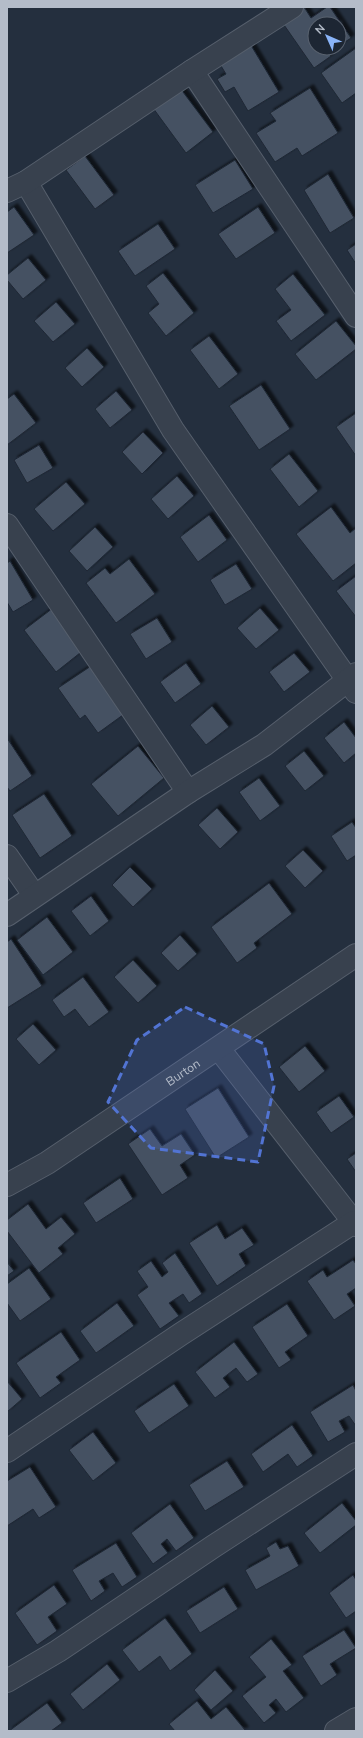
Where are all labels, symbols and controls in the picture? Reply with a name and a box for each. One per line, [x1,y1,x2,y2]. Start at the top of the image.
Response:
north arrow [307,16,347,56]
text: N [312,21,328,37]
street label: Burton [163,1055,202,1089]

